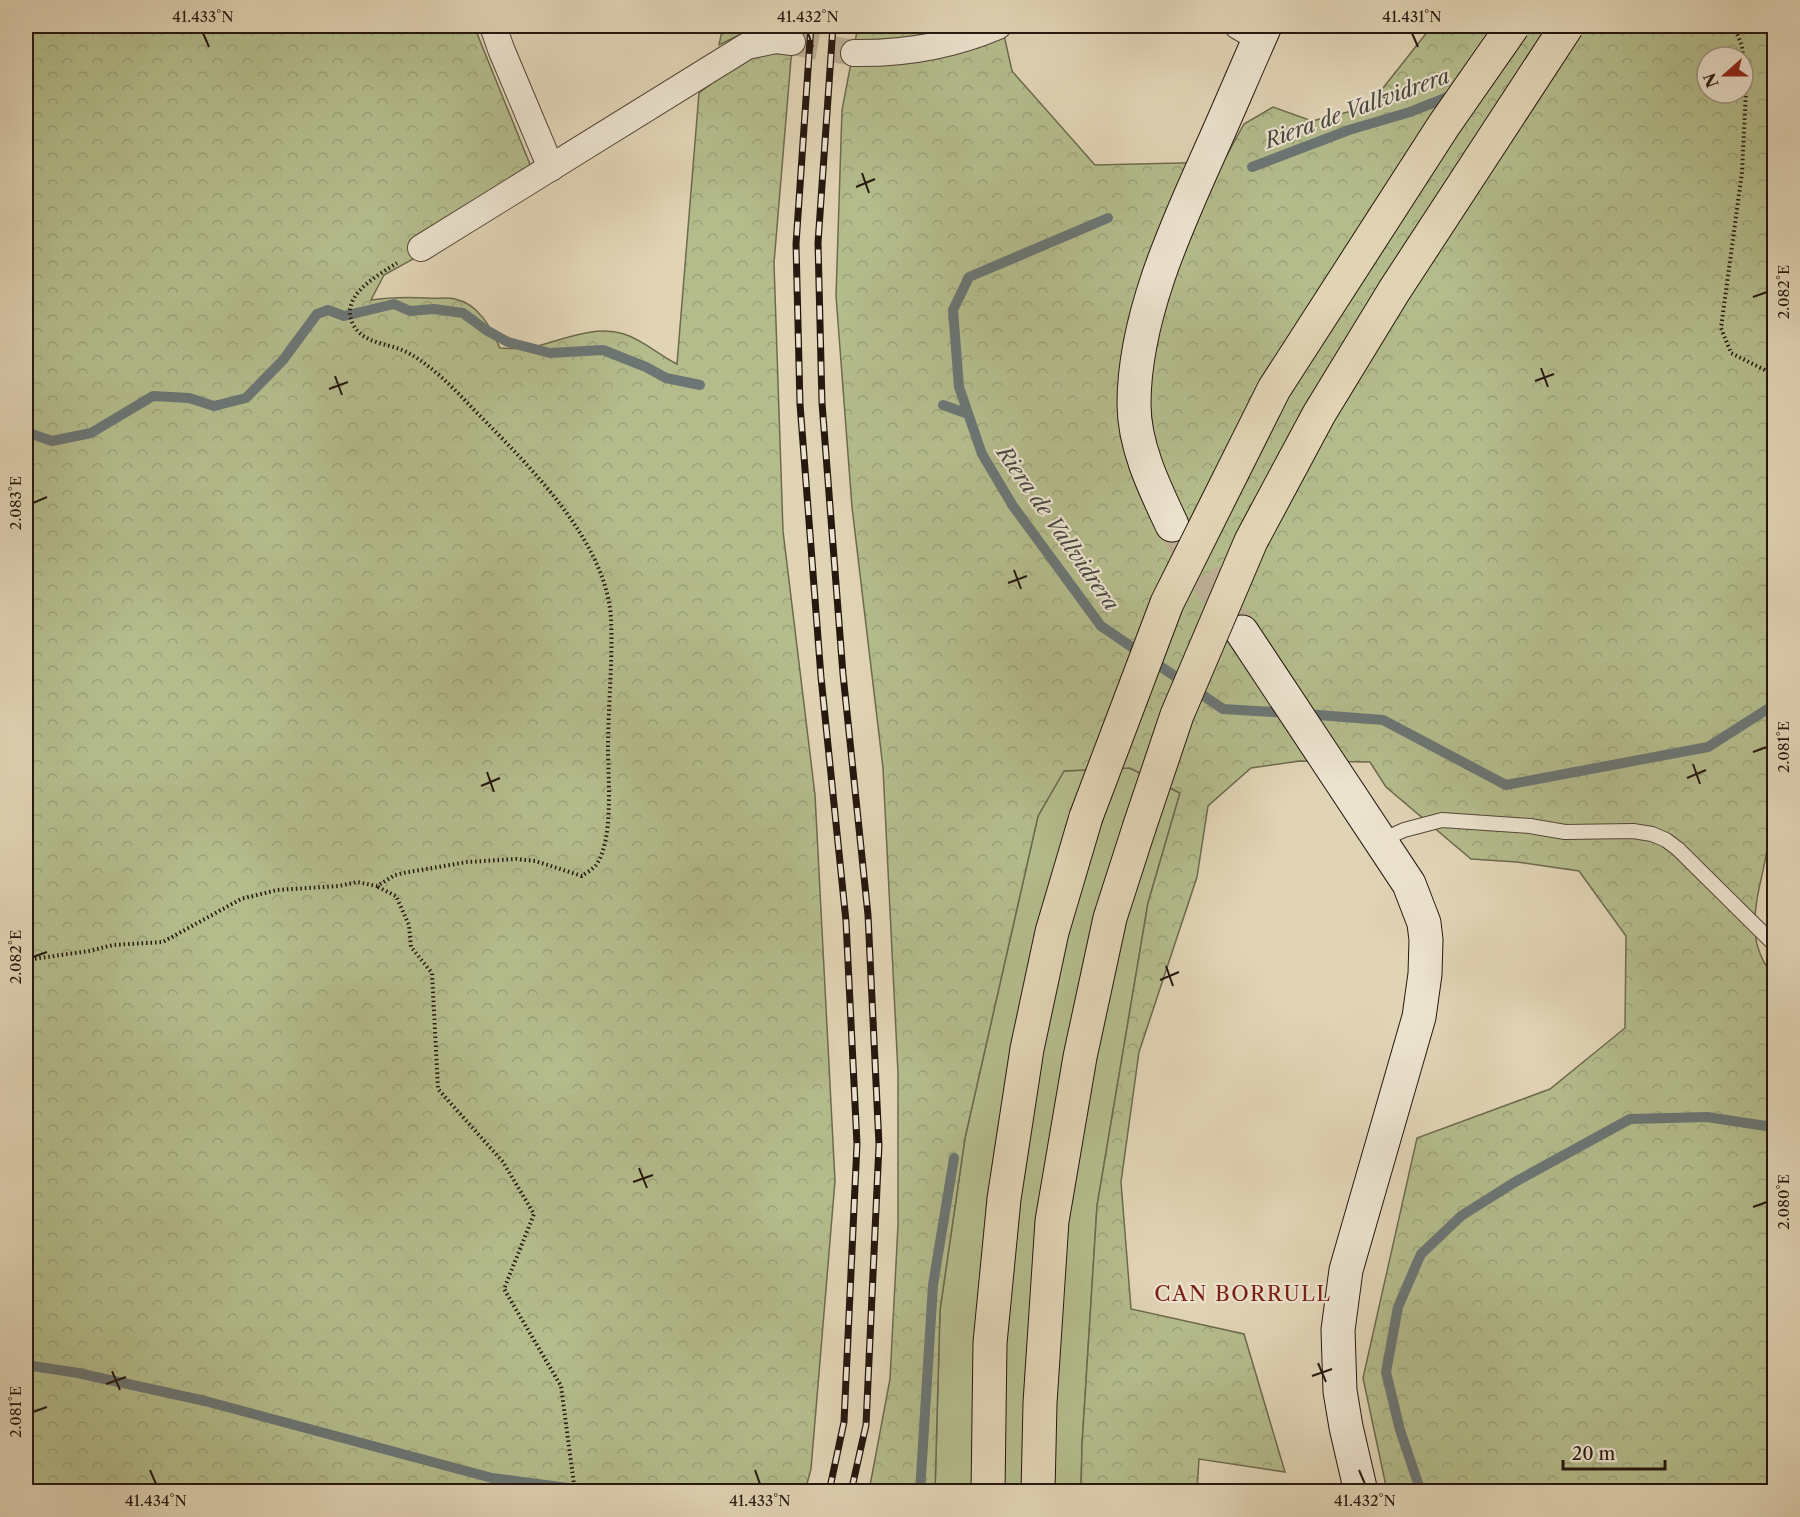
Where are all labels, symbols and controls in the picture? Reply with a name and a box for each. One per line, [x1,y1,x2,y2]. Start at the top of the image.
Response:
text: 41.433°N [172,7,234,26]
text: 41.432°N [777,7,839,26]
text: 41.431°N [1382,7,1442,26]
north arrow [1695,45,1755,105]
water label: Riera de Vallvidrera [1259,63,1453,154]
text: N [1699,70,1723,90]
text: 2.082°E [1774,265,1793,319]
water label: Riera de Vallvidrera [991,439,1124,615]
text: 2.083°E [6,476,25,530]
text: 2.081°E [1774,721,1793,773]
text: 2.082°E [6,930,25,984]
text: 2.080°E [1774,1174,1793,1230]
district label: CAN BORRULL [1154,1281,1332,1306]
text: 2.081°E [6,1386,25,1438]
scale bar [1563,1433,1665,1471]
text: 20 m [1572,1443,1616,1465]
text: 41.434°N [125,1491,187,1510]
text: 41.433°N [729,1491,791,1510]
text: 41.432°N [1334,1491,1396,1510]

